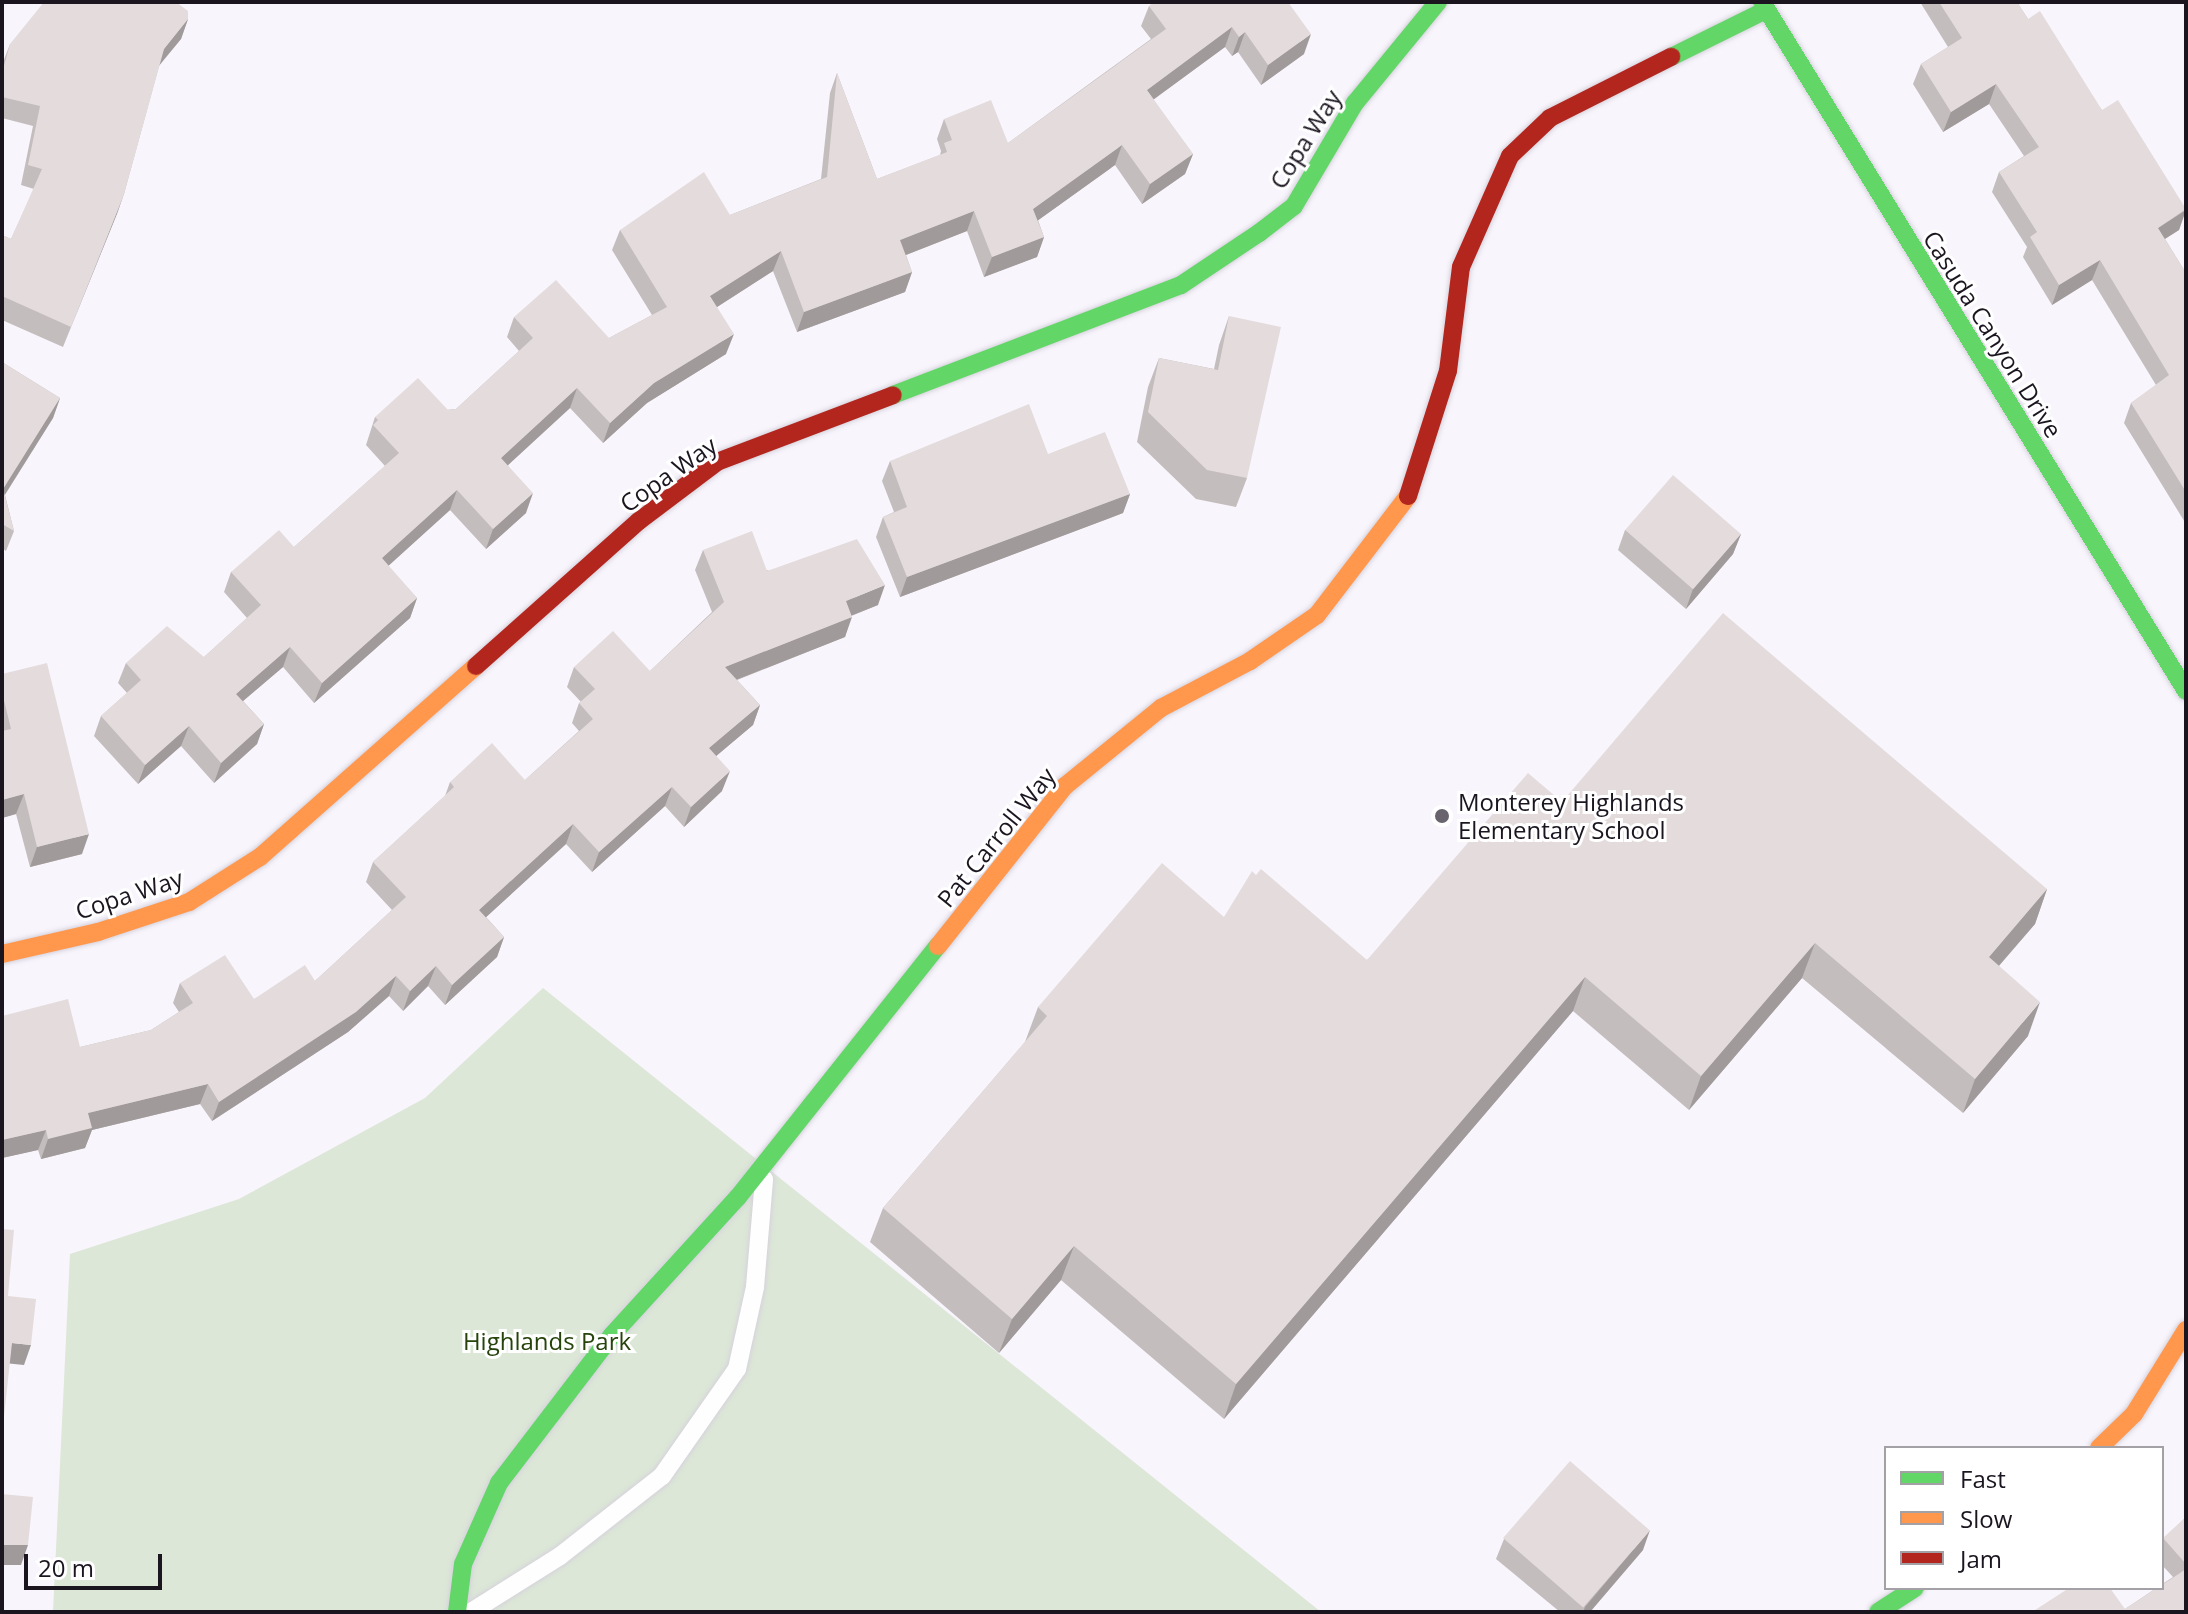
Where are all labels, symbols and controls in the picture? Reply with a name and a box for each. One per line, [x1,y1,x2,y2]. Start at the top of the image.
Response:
street label: Copa Way [1263,84,1347,194]
street label: Casuda Canyon Drive [1918,225,2068,443]
street label: Copa Way [614,430,722,518]
street label: Pat Carroll Way [931,762,1061,912]
place label: Monterey Highlands Elementary School [1458,788,1684,844]
marker: Monterey Highlands Elementary School [1433,807,1451,825]
street label: Copa Way [72,863,186,925]
park label: Highlands Park [463,1327,631,1355]
legend [1884,1446,2164,1590]
text: Fast [1960,1462,2006,1495]
text: Slow [1960,1502,2012,1535]
scale bar [28,1538,166,1588]
text: Jam [1960,1542,2002,1575]
text: 20 m [38,1551,94,1584]

